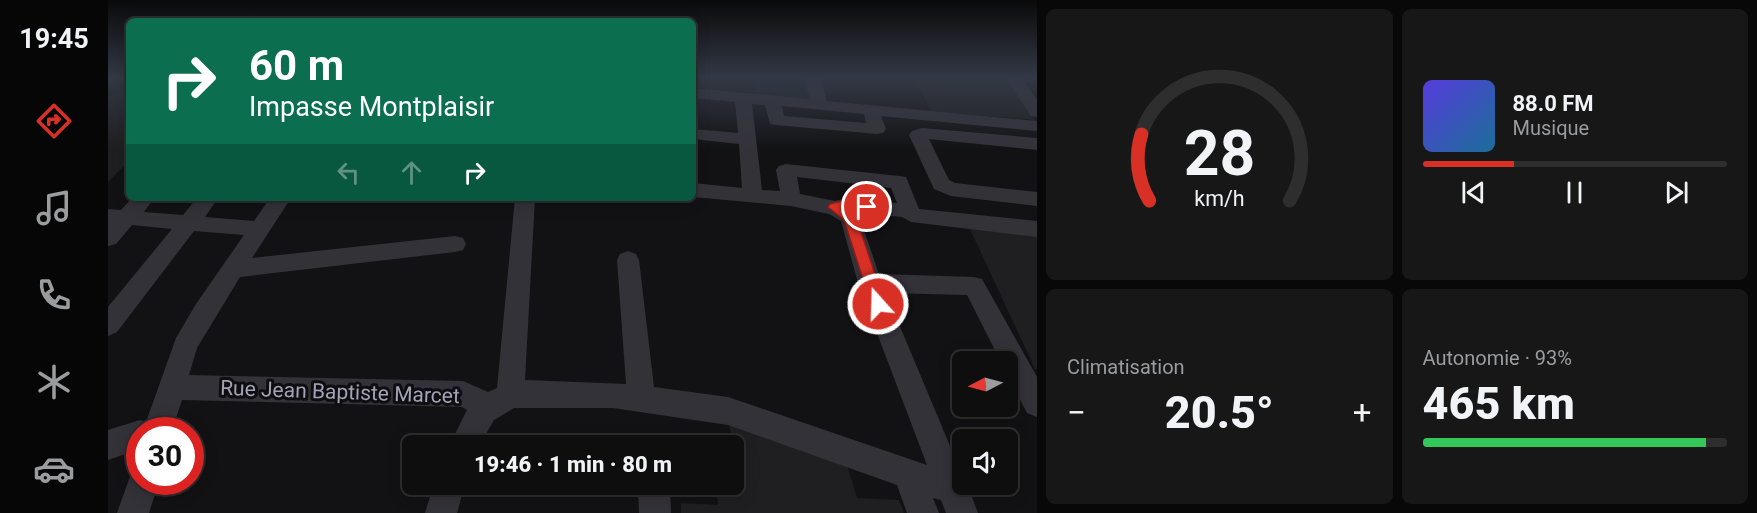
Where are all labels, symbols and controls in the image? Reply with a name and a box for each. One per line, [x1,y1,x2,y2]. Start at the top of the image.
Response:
text: 19:45 [19,23,89,55]
text: 60 m [249,41,344,90]
icon: right [150,42,228,120]
text: Impasse Montplaisir [249,91,494,123]
text: 88.0 FM [1513,91,1594,116]
icon: directions [33,100,75,142]
text: Musique [1513,116,1589,140]
text: 28 [1183,118,1255,191]
icon: left [332,156,365,189]
icon: ahead [395,156,428,189]
icon: right [458,156,491,189]
icon: previous [1457,176,1490,209]
icon: pause [1558,176,1591,209]
icon: next [1660,176,1693,209]
pin [841,181,892,232]
icon: music [33,187,75,229]
text: km/h [1194,187,1244,212]
icon: arrive [850,190,883,223]
position arrow [846,272,910,336]
icon: phone [33,274,75,316]
text: Autonomie · 93% [1423,346,1572,370]
north arrow [952,351,1018,417]
map controls [952,351,1018,495]
text: Climatisation [1067,355,1185,379]
icon: climate [33,361,75,403]
street label: Rue Jean Baptiste Marcet [220,376,460,408]
text: 465 km [1423,377,1575,430]
text: 20.5° [1165,386,1274,439]
text: − [1067,393,1086,432]
text: + [1353,393,1371,432]
speed limit sign: 30 [126,417,204,495]
button: sound [952,429,1018,495]
icon: car [33,448,75,490]
text: 19:46 · 1 min · 80 m [474,452,672,477]

